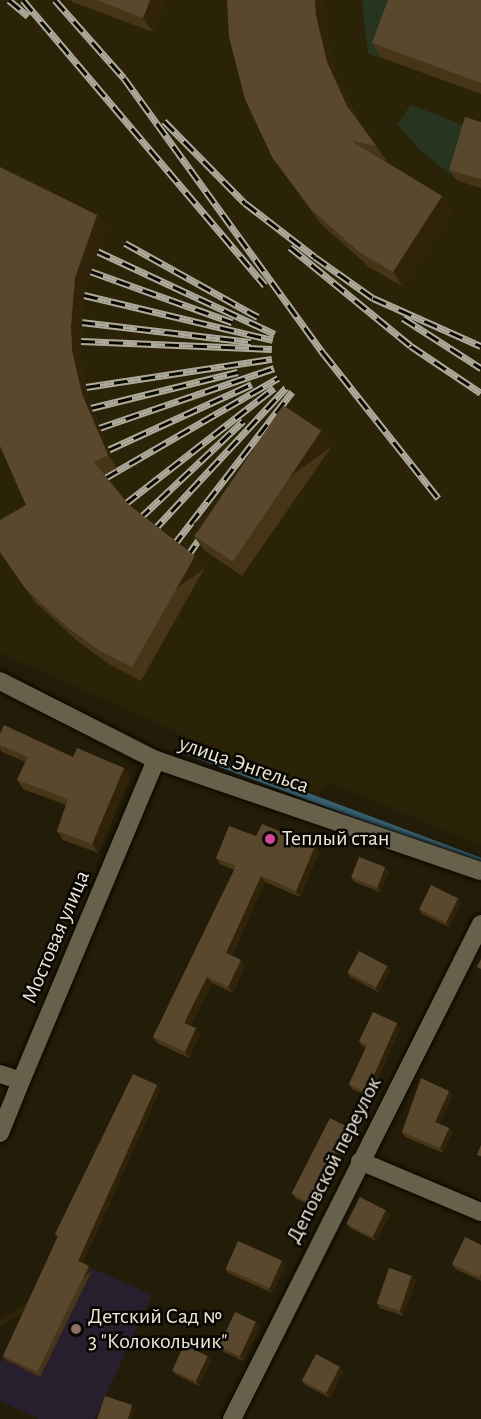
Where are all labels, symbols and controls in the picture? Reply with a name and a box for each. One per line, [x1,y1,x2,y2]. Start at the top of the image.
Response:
street label: улица Энгельса [176,730,312,800]
place label: Теплый стан [282,826,390,852]
marker: Теплый стан [263,832,277,846]
street label: Мостовая улица [16,867,96,1007]
street label: Деповской переулок [281,1072,387,1248]
place label: Детский Сад № 3 "Колокольчик" [88,1303,228,1354]
marker: Детский Сад № 3 "Колокольчик" [69,1322,83,1336]

